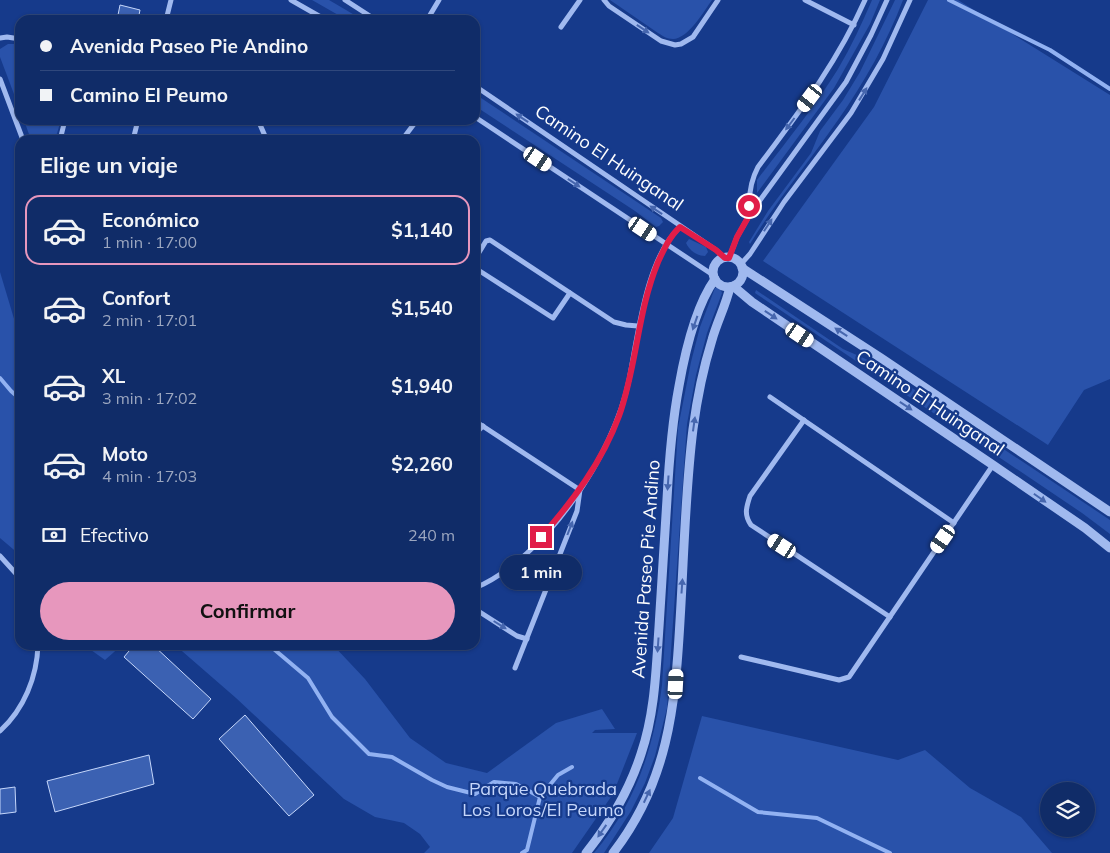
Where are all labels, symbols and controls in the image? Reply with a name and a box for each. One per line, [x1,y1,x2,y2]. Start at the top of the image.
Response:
one-way arrow [636,24,650,34]
text: Avenida Paseo Pie Andino [70,34,308,58]
car [794,82,825,114]
text: Camino El Peumo [70,83,228,107]
one-way arrow [859,87,868,100]
street label: Camino El Huinganal [531,99,688,216]
one-way arrow [515,113,529,123]
one-way arrow [785,117,795,131]
car [521,144,554,174]
text: Elige un viaje [40,151,178,179]
one-way arrow [567,178,581,188]
route start [738,195,760,217]
one-way arrow [649,205,663,215]
icon: car [42,208,87,253]
text: Económico [102,208,199,232]
car [626,214,659,244]
text: $1,140 [391,218,453,242]
one-way arrow [763,219,773,232]
text: 1 min · 17:00 [102,232,197,252]
icon: car [42,286,87,331]
text: Confort [102,286,170,310]
text: $1,540 [391,296,453,320]
text: 2 min · 17:01 [102,310,197,330]
one-way arrow [765,311,778,320]
one-way arrow [691,316,699,331]
car [783,320,816,350]
one-way arrow [834,327,847,337]
street label: Camino El Huinganal [852,344,1009,461]
icon: car [42,364,87,409]
text: XL [102,364,125,388]
text: $1,940 [391,374,453,398]
text: 3 min · 17:02 [102,388,197,408]
one-way arrow [899,402,913,411]
one-way arrow [690,416,698,432]
icon: car [42,442,87,487]
text: Moto [102,442,148,466]
text: $2,260 [391,452,453,476]
street label: Avenida Paseo Pie Andino [626,459,665,679]
text: 4 min · 17:03 [102,466,197,486]
one-way arrow [664,475,672,491]
one-way arrow [1033,493,1047,503]
icon: cash [40,521,68,549]
one-way arrow [567,521,574,536]
car [928,522,957,556]
text: Efectivo [80,523,149,547]
text: 240 m [408,525,455,545]
route end [530,526,552,548]
car [765,532,798,560]
callout: 1 min [500,554,582,590]
text: 1 min [520,562,562,582]
one-way arrow [679,578,687,594]
button: Confirmar [40,582,455,640]
one-way arrow [493,621,507,630]
one-way arrow [653,637,661,653]
car [667,669,684,699]
park label: Parque Quebrada Los Loros/El Peumo [462,777,624,821]
map controls [1040,782,1095,837]
button: layers [1040,782,1095,837]
one-way arrow [643,789,651,803]
one-way arrow [598,825,607,838]

